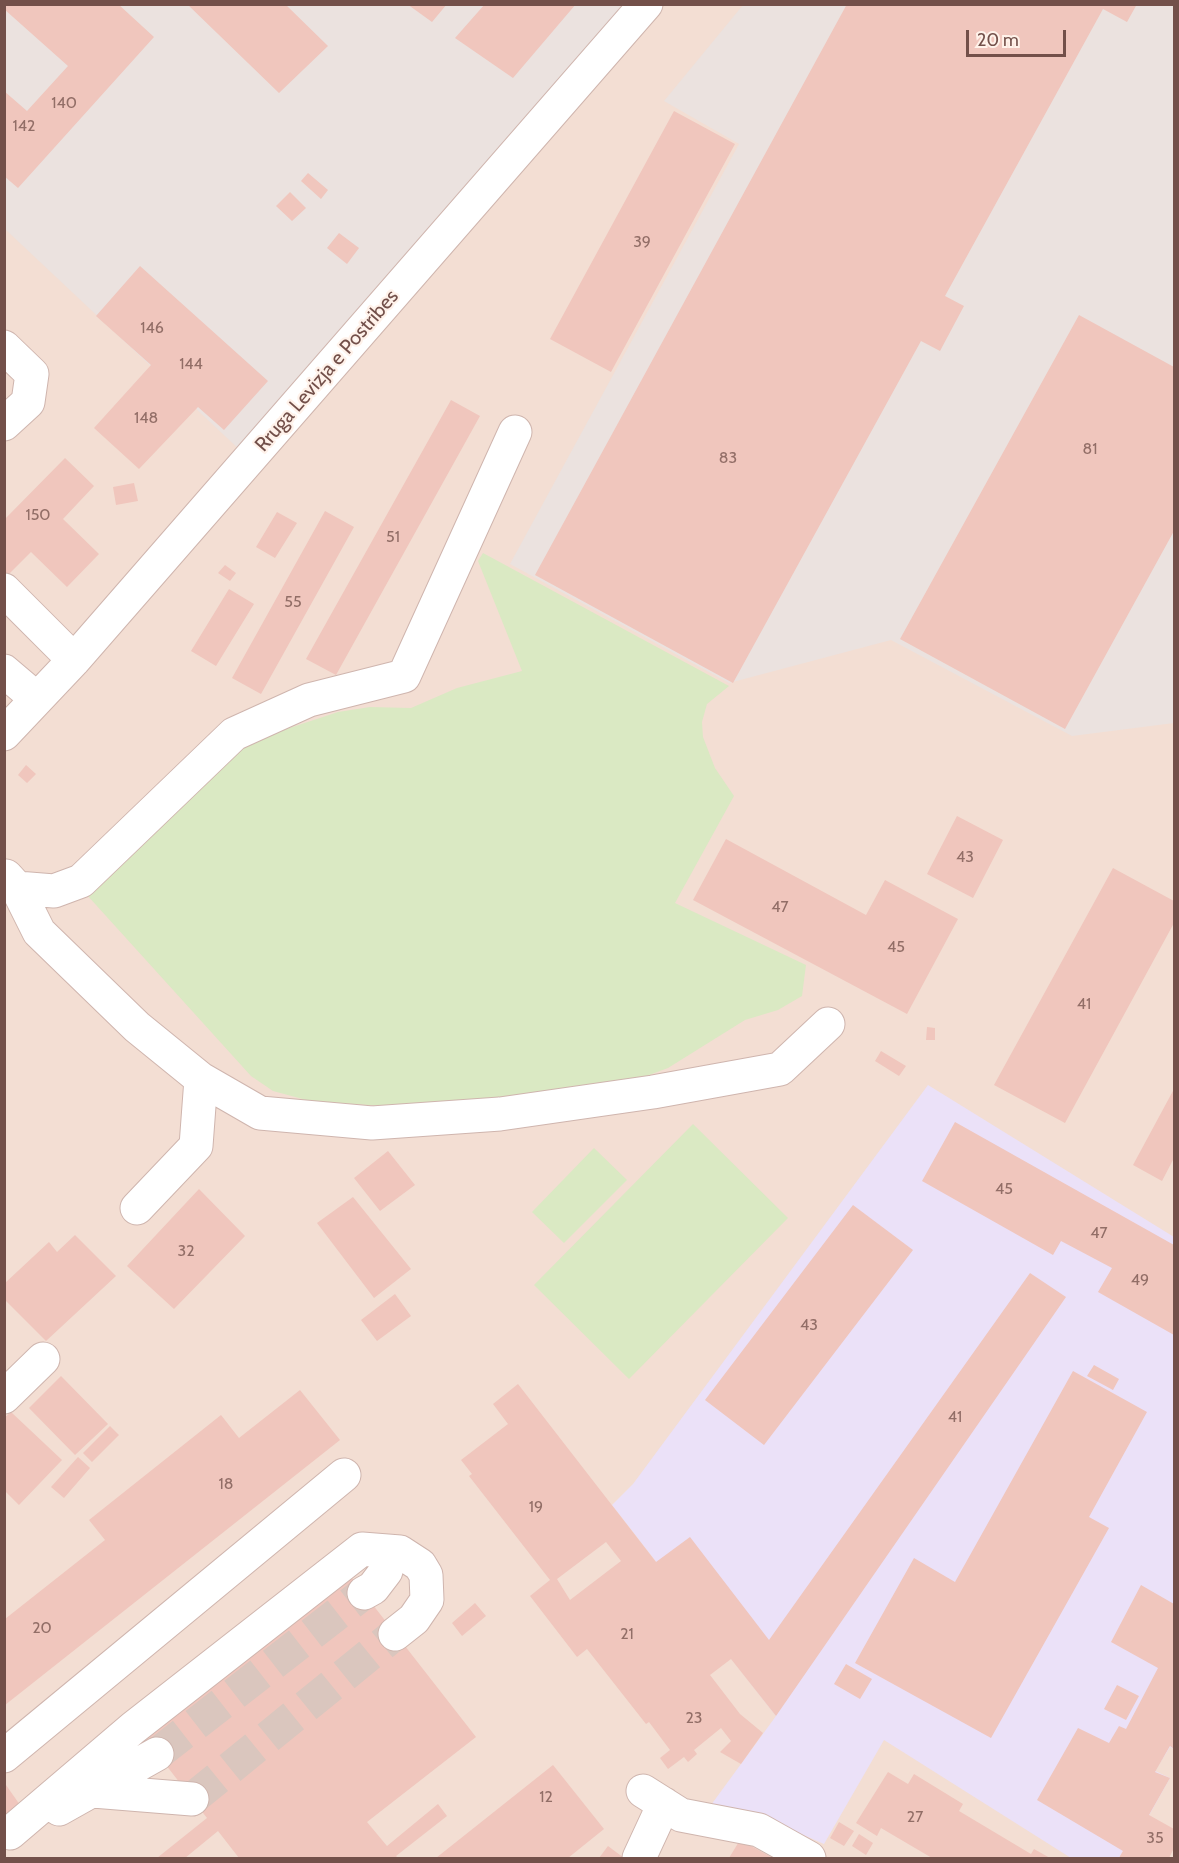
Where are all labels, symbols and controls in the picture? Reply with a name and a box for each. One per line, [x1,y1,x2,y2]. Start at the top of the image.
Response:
scale bar [969,18,1070,56]
text: 20 m [977,29,1019,51]
house number: 140 [51,93,77,113]
house number: 142 [13,116,35,136]
house number: 39 [633,232,651,252]
street label: Rruga Levizja e Postribes [250,285,404,457]
house number: 146 [140,318,164,338]
house number: 144 [179,354,203,374]
house number: 148 [134,408,158,428]
house number: 81 [1083,439,1097,459]
house number: 83 [719,448,737,468]
house number: 150 [25,505,51,525]
house number: 51 [386,527,400,547]
house number: 55 [284,592,302,612]
house number: 43 [956,847,974,867]
house number: 47 [771,897,789,917]
house number: 45 [887,937,905,957]
house number: 41 [1077,994,1091,1014]
house number: 45 [995,1179,1013,1199]
house number: 47 [1090,1223,1108,1243]
house number: 32 [177,1241,195,1261]
house number: 49 [1131,1270,1149,1290]
house number: 43 [800,1315,818,1335]
house number: 41 [948,1407,962,1427]
house number: 18 [219,1474,233,1494]
house number: 19 [529,1497,543,1517]
house number: 20 [32,1618,52,1638]
house number: 21 [620,1624,634,1644]
house number: 23 [685,1708,703,1728]
house number: 12 [539,1787,553,1807]
house number: 27 [907,1807,923,1827]
house number: 35 [1146,1828,1164,1848]

